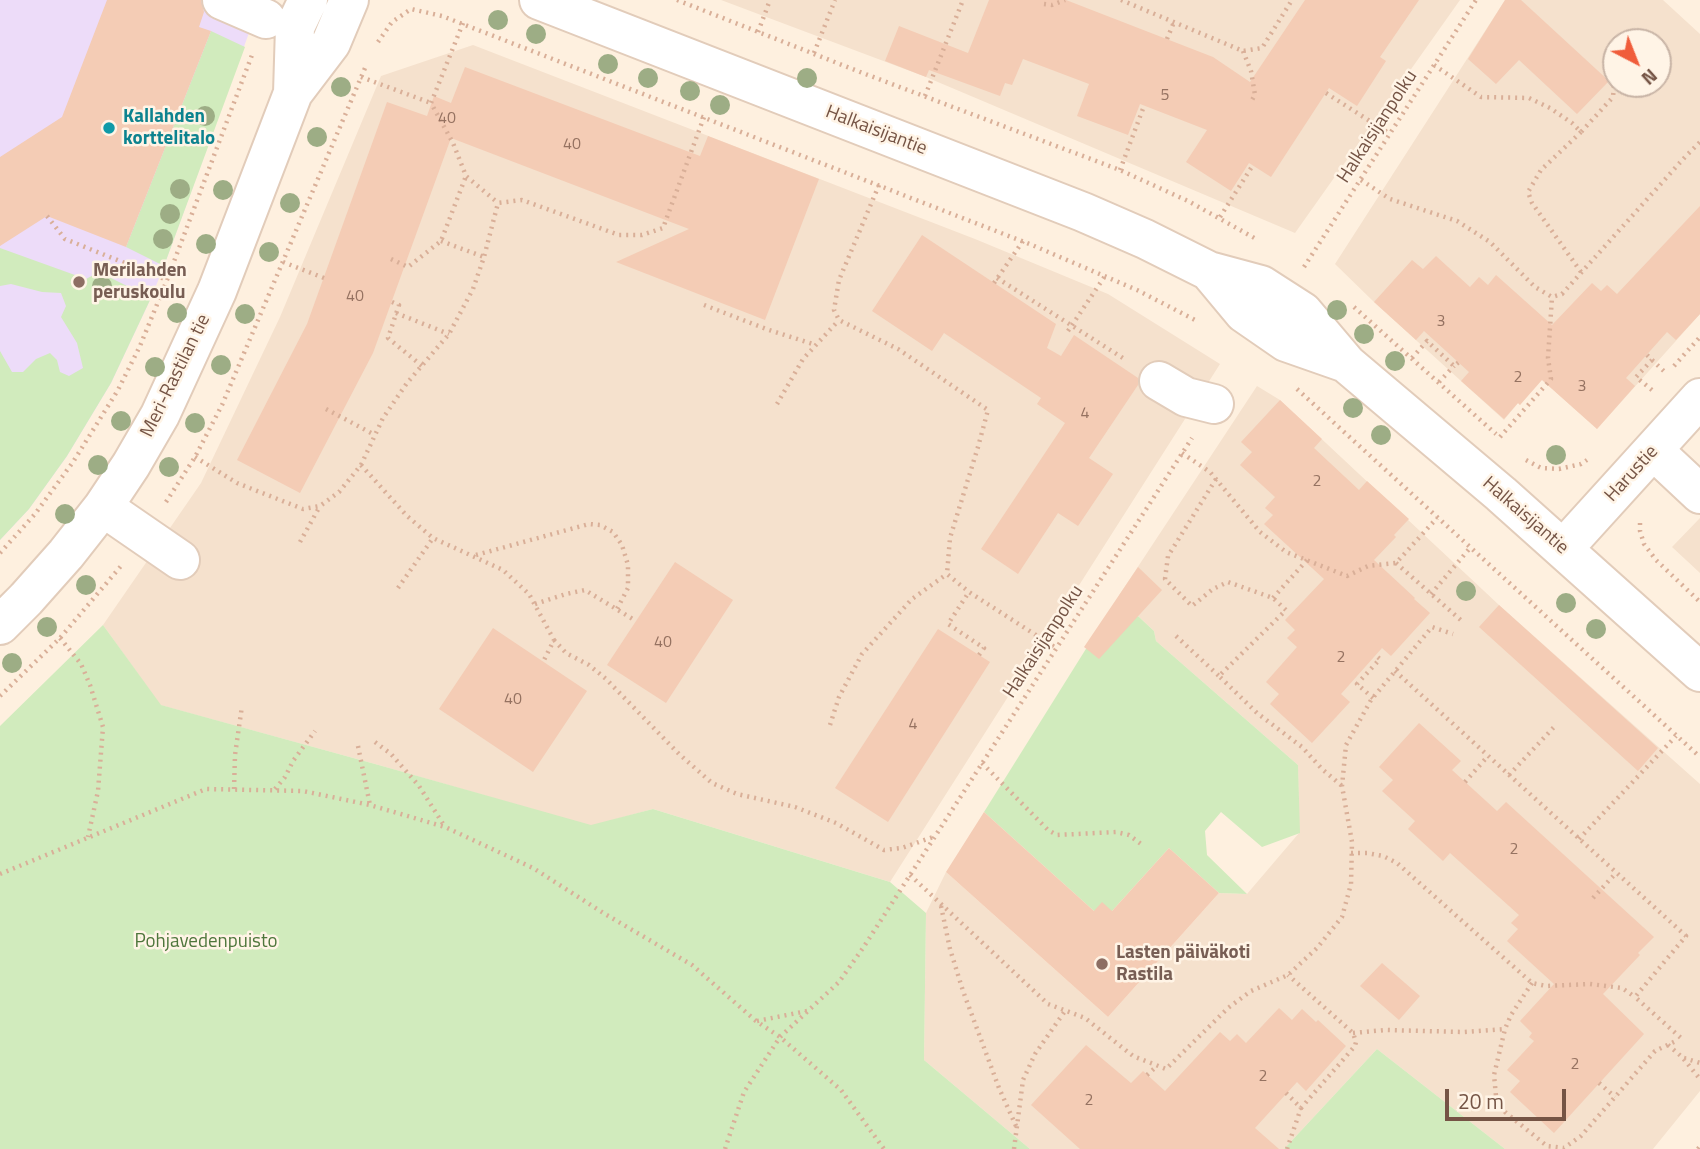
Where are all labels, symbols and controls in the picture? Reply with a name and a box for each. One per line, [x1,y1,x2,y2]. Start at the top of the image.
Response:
north arrow [1602,28,1672,98]
text: N [1635,62,1665,93]
street label: Halkaisijanpolku [1333,66,1423,188]
house number: 5 [1161,86,1169,106]
street label: Halkaisijantie [822,101,930,161]
place label: Kallahden korttelitalo [123,106,215,150]
house number: 40 [438,109,456,129]
marker: Kallahden korttelitalo [101,120,117,136]
house number: 40 [563,135,581,155]
place label: Merilahden peruskoulu [93,260,187,304]
marker: Merilahden peruskoulu [71,274,87,290]
house number: 40 [346,287,364,307]
street label: Meri-Rastilan tie [136,311,216,441]
house number: 3 [1437,312,1445,332]
house number: 2 [1514,368,1522,388]
house number: 3 [1578,377,1586,397]
house number: 4 [1081,404,1089,424]
street label: Harustie [1601,441,1663,507]
house number: 2 [1313,472,1321,492]
street label: Halkaisijantie [1477,472,1573,560]
street label: Halkaisijanpolku [999,581,1089,703]
house number: 40 [654,633,672,653]
house number: 2 [1337,648,1345,668]
house number: 40 [504,690,522,710]
house number: 4 [909,715,917,735]
house number: 2 [1510,840,1518,860]
park label: Pohjavedenpuisto [134,931,278,953]
place label: Lasten päiväkoti Rastila [1116,942,1250,986]
marker: Lasten päiväkoti Rastila [1094,956,1110,972]
house number: 2 [1571,1055,1579,1075]
house number: 2 [1259,1067,1267,1087]
scale bar [1448,1076,1569,1120]
text: 20 m [1458,1085,1504,1117]
house number: 2 [1085,1091,1093,1111]

